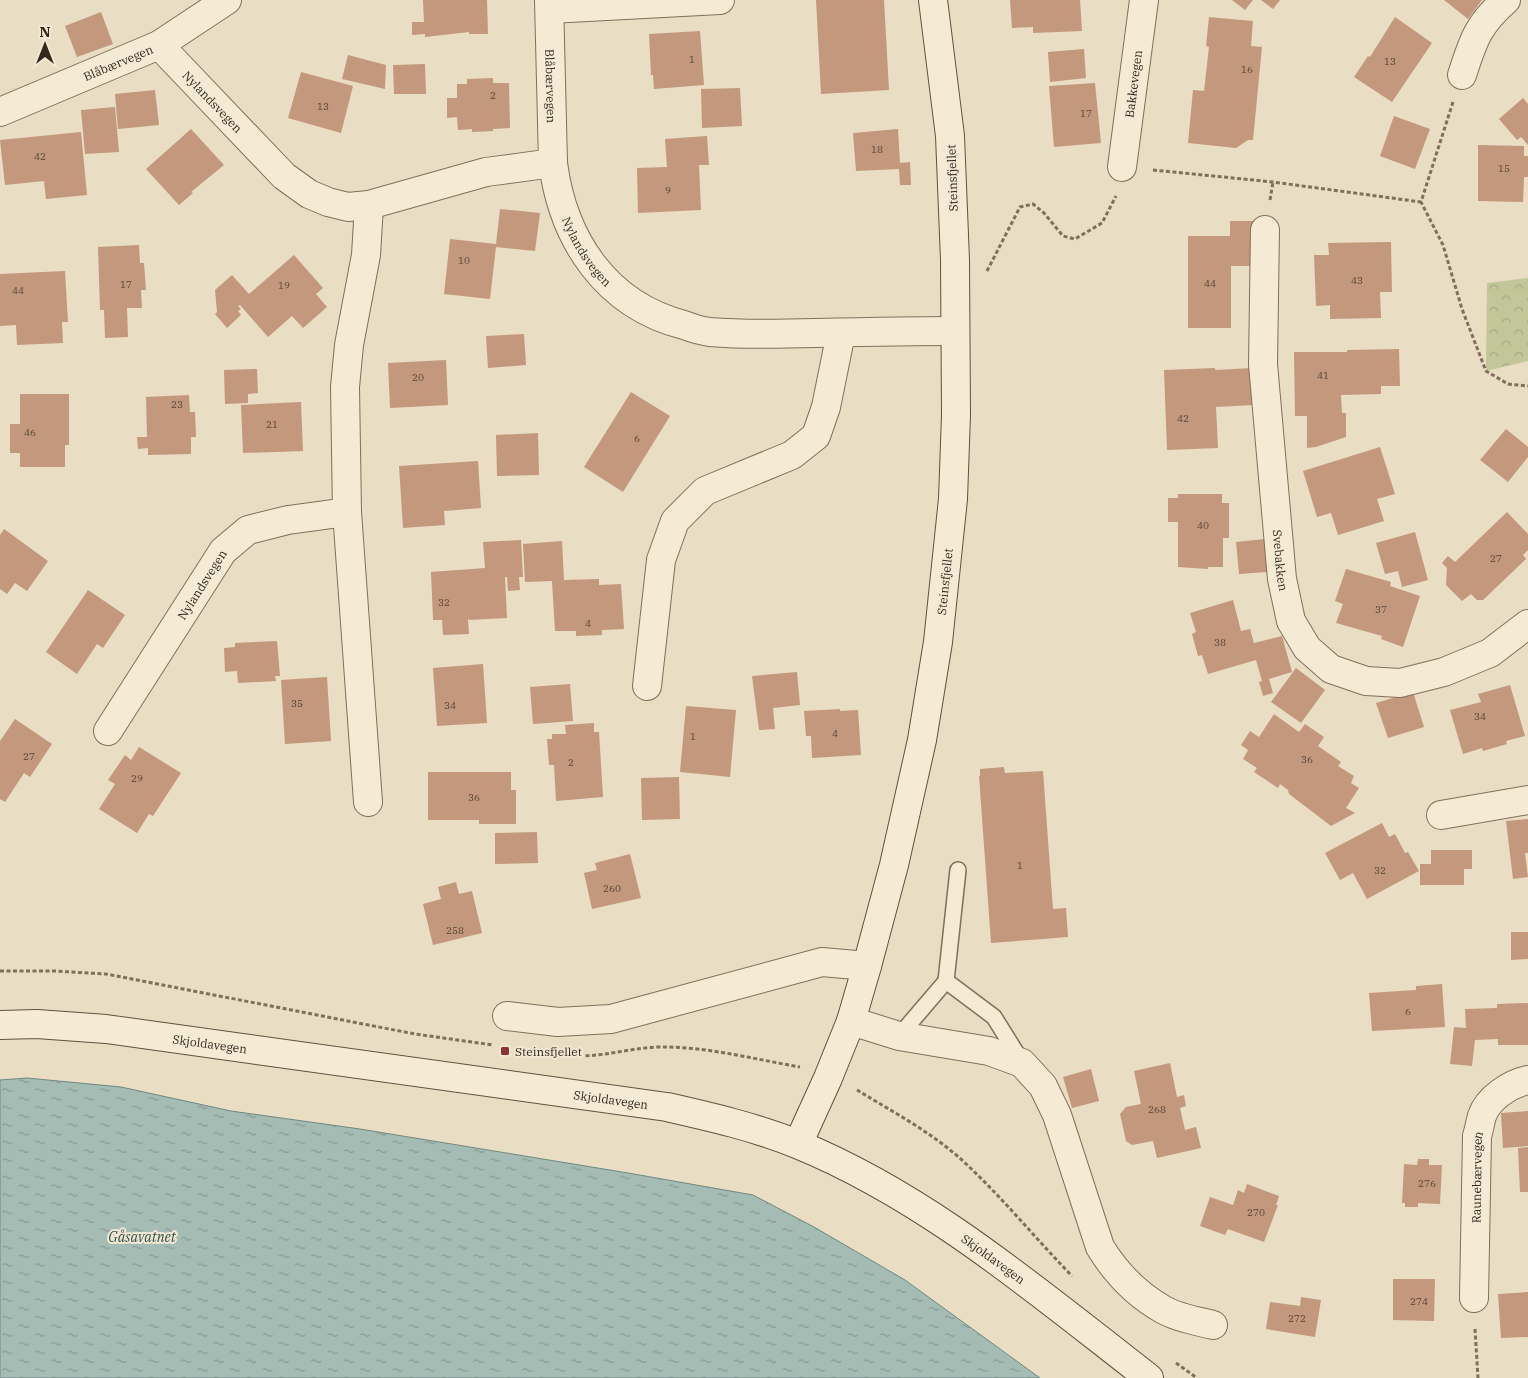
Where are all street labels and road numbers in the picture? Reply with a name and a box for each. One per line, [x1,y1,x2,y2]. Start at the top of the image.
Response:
street label: Blåbærvegen [81,41,155,84]
street label: Blåbærvegen [543,49,560,124]
street label: Bakkevegen [1121,49,1145,119]
street label: Nylandsvegen [180,67,246,136]
street label: Steinsfjellet [943,144,961,212]
street label: Nylandsvegen [559,214,615,289]
street label: Svebakken [1270,529,1292,593]
street label: Nylandsvegen [174,546,230,622]
street label: Steinsfjellet [933,547,955,616]
street label: Skjoldavegen [172,1031,248,1056]
street label: Skjoldavegen [573,1087,650,1112]
street label: Raunebærvegen [1468,1129,1486,1223]
street label: Skjoldavegen [959,1231,1029,1287]

